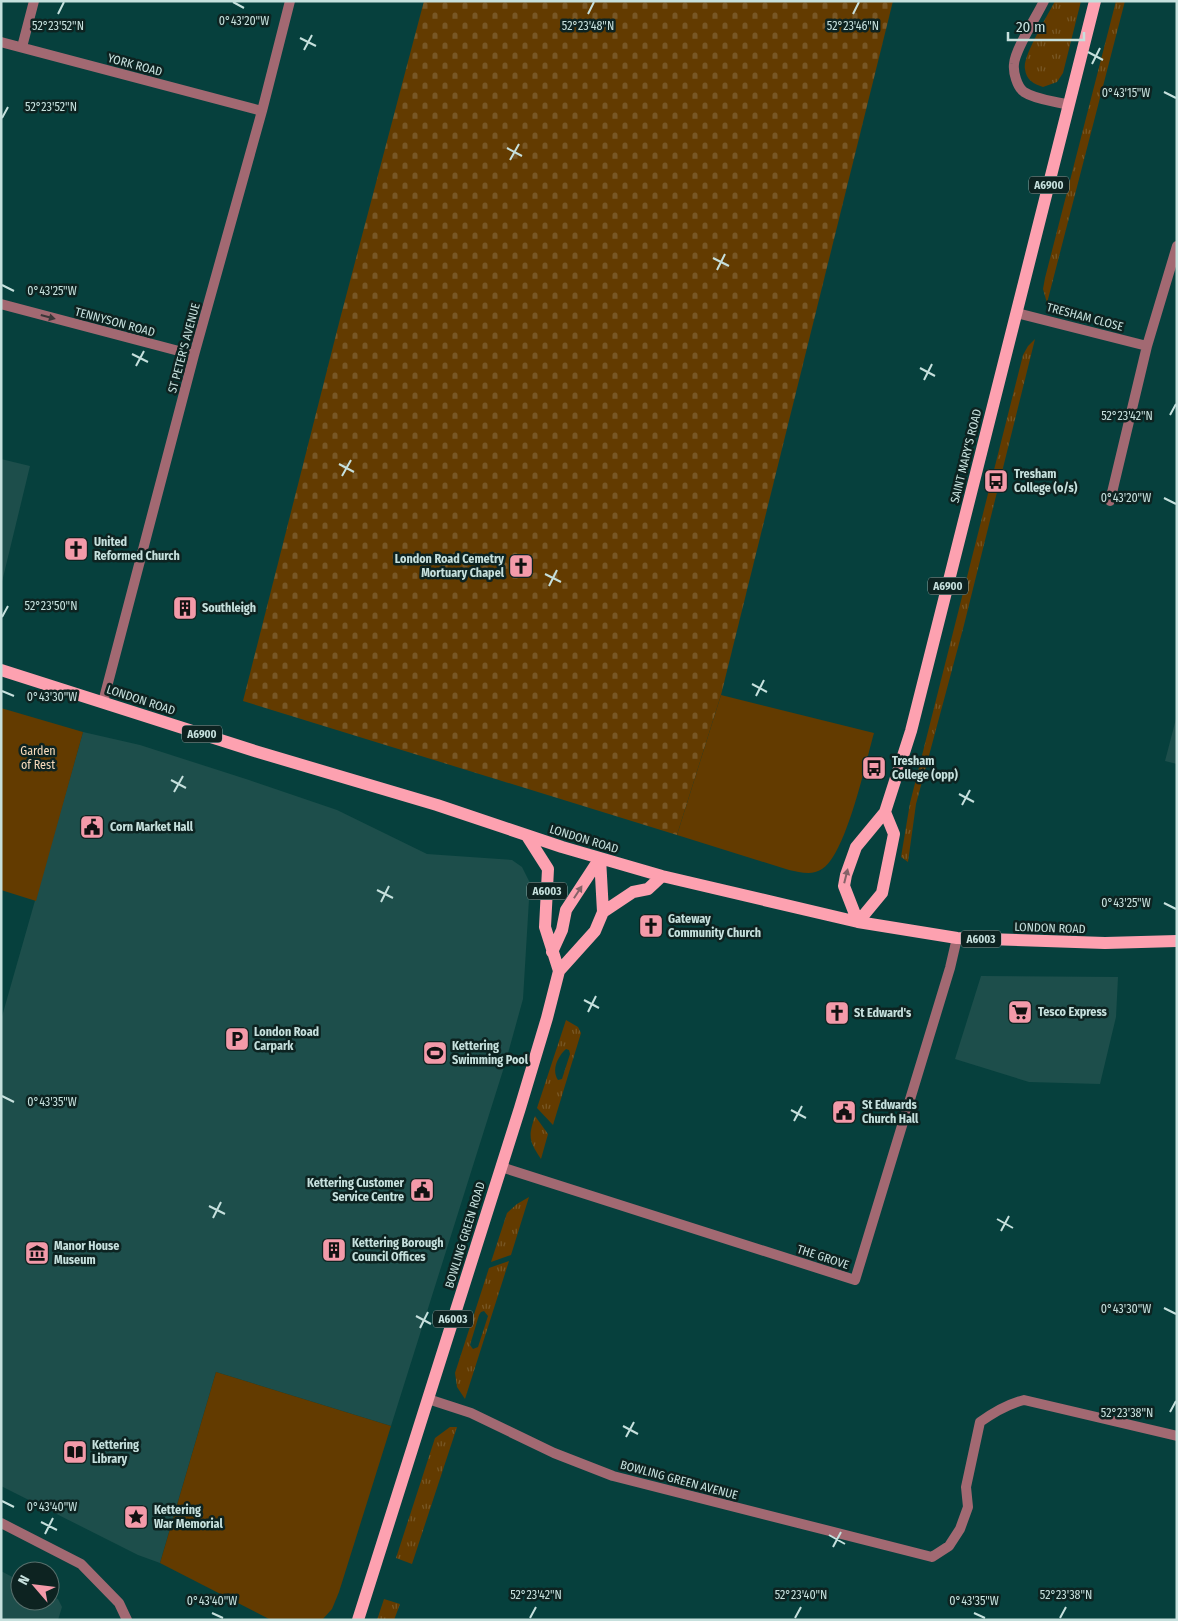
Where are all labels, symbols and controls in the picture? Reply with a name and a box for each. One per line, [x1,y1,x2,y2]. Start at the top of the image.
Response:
scale bar [1008,10,1084,42]
text: 0°43'20"W [219,14,269,28]
text: 20 m [1016,18,1046,36]
text: 52°23'52"N [32,19,84,33]
text: 52°23'48"N [562,19,614,33]
text: 52°23'46"N [827,19,879,33]
street label: YORK ROAD [106,51,164,79]
text: 0°43'15"W [1102,86,1150,100]
text: 52°23'52"N [25,100,77,114]
road number: A6900 [1029,176,1069,194]
text: 0°43'25"W [27,284,77,298]
street label: TRESHAM CLOSE [1045,300,1125,334]
street label: ST PETER'S AVENUE [165,301,203,395]
street label: TENNYSON ROAD [73,305,157,339]
one-way arrow [41,313,56,321]
street label: SAINT MARY'S ROAD [948,407,984,505]
text: 52°23'42"N [1101,409,1153,423]
place label: Tresham College (o/s) [1014,467,1078,495]
bus stop icon: Tresham College (o/s) [983,468,1009,494]
text: 0°43'20"W [1101,491,1151,505]
place label: United Reformed Church [94,535,180,563]
church icon: United Reformed Church [63,536,89,562]
place label: London Road Cemetry Mortuary Chapel [395,552,505,580]
church icon: London Road Cemetry Mortuary Chapel [508,553,534,579]
road number: A6900 [928,578,968,594]
building icon: Southleigh [172,595,198,621]
text: 52°23'50"N [25,599,77,613]
place label: Southleigh [202,601,256,615]
street label: LONDON ROAD [105,682,177,718]
text: 0°43'30"W [27,690,77,704]
road number: A6900 [182,726,222,742]
park label: Garden of Rest [20,744,56,772]
place label: Tresham College (opp) [892,754,958,782]
bus stop icon: Tresham College (opp) [861,755,887,781]
public building icon: Corn Market Hall [79,814,105,840]
place label: Corn Market Hall [110,820,194,834]
street label: LONDON ROAD [548,822,620,856]
one-way arrow [843,869,851,884]
road number: A6003 [527,882,567,899]
one-way arrow [573,885,583,898]
text: 0°43'25"W [1101,896,1151,910]
place label: Gateway Community Church [668,912,761,940]
church icon: Gateway Community Church [638,913,664,939]
street label: LONDON ROAD [1014,920,1086,936]
road number: A6003 [961,931,1001,948]
supermarket icon: Tesco Express [1007,999,1033,1025]
church icon: St Edward's [824,1000,850,1026]
place label: Tesco Express [1038,1005,1108,1019]
place label: St Edward's [854,1006,912,1020]
place label: London Road Carpark [254,1025,319,1053]
parking icon: London Road Carpark [224,1026,250,1052]
place label: Kettering Swimming Pool [452,1039,529,1067]
sports icon: Kettering Swimming Pool [422,1040,448,1066]
text: 0°43'35"W [27,1095,77,1109]
place label: St Edwards Church Hall [862,1098,919,1126]
public building icon: St Edwards Church Hall [831,1099,857,1125]
place label: Kettering Customer Service Centre [307,1176,405,1204]
public building icon: Kettering Customer Service Centre [409,1177,435,1203]
street label: BOWLING GREEN ROAD [442,1180,488,1290]
place label: Kettering Borough Council Offices [352,1236,443,1264]
building icon: Kettering Borough Council Offices [321,1237,347,1263]
place label: Manor House Museum [54,1239,119,1267]
museum icon: Manor House Museum [24,1240,50,1266]
street label: THE GROVE [795,1242,851,1272]
text: 0°43'30"W [1101,1302,1151,1316]
road number: A6003 [433,1310,473,1328]
text: 52°23'38"N [1101,1406,1153,1420]
place label: Kettering Library [92,1438,139,1466]
library icon: Kettering Library [62,1439,88,1465]
street label: BOWLING GREEN AVENUE [619,1458,740,1503]
text: 0°43'40"W [27,1500,77,1514]
place label: Kettering War Memorial [154,1503,223,1531]
place icon: Kettering War Memorial [123,1504,149,1530]
north arrow [10,1561,60,1611]
text: N [14,1572,33,1588]
text: 52°23'42"N [510,1588,562,1602]
text: 52°23'40"N [775,1588,827,1602]
text: 52°23'38"N [1040,1588,1092,1602]
text: 0°43'40"W [187,1594,237,1608]
text: 0°43'35"W [949,1594,999,1608]

